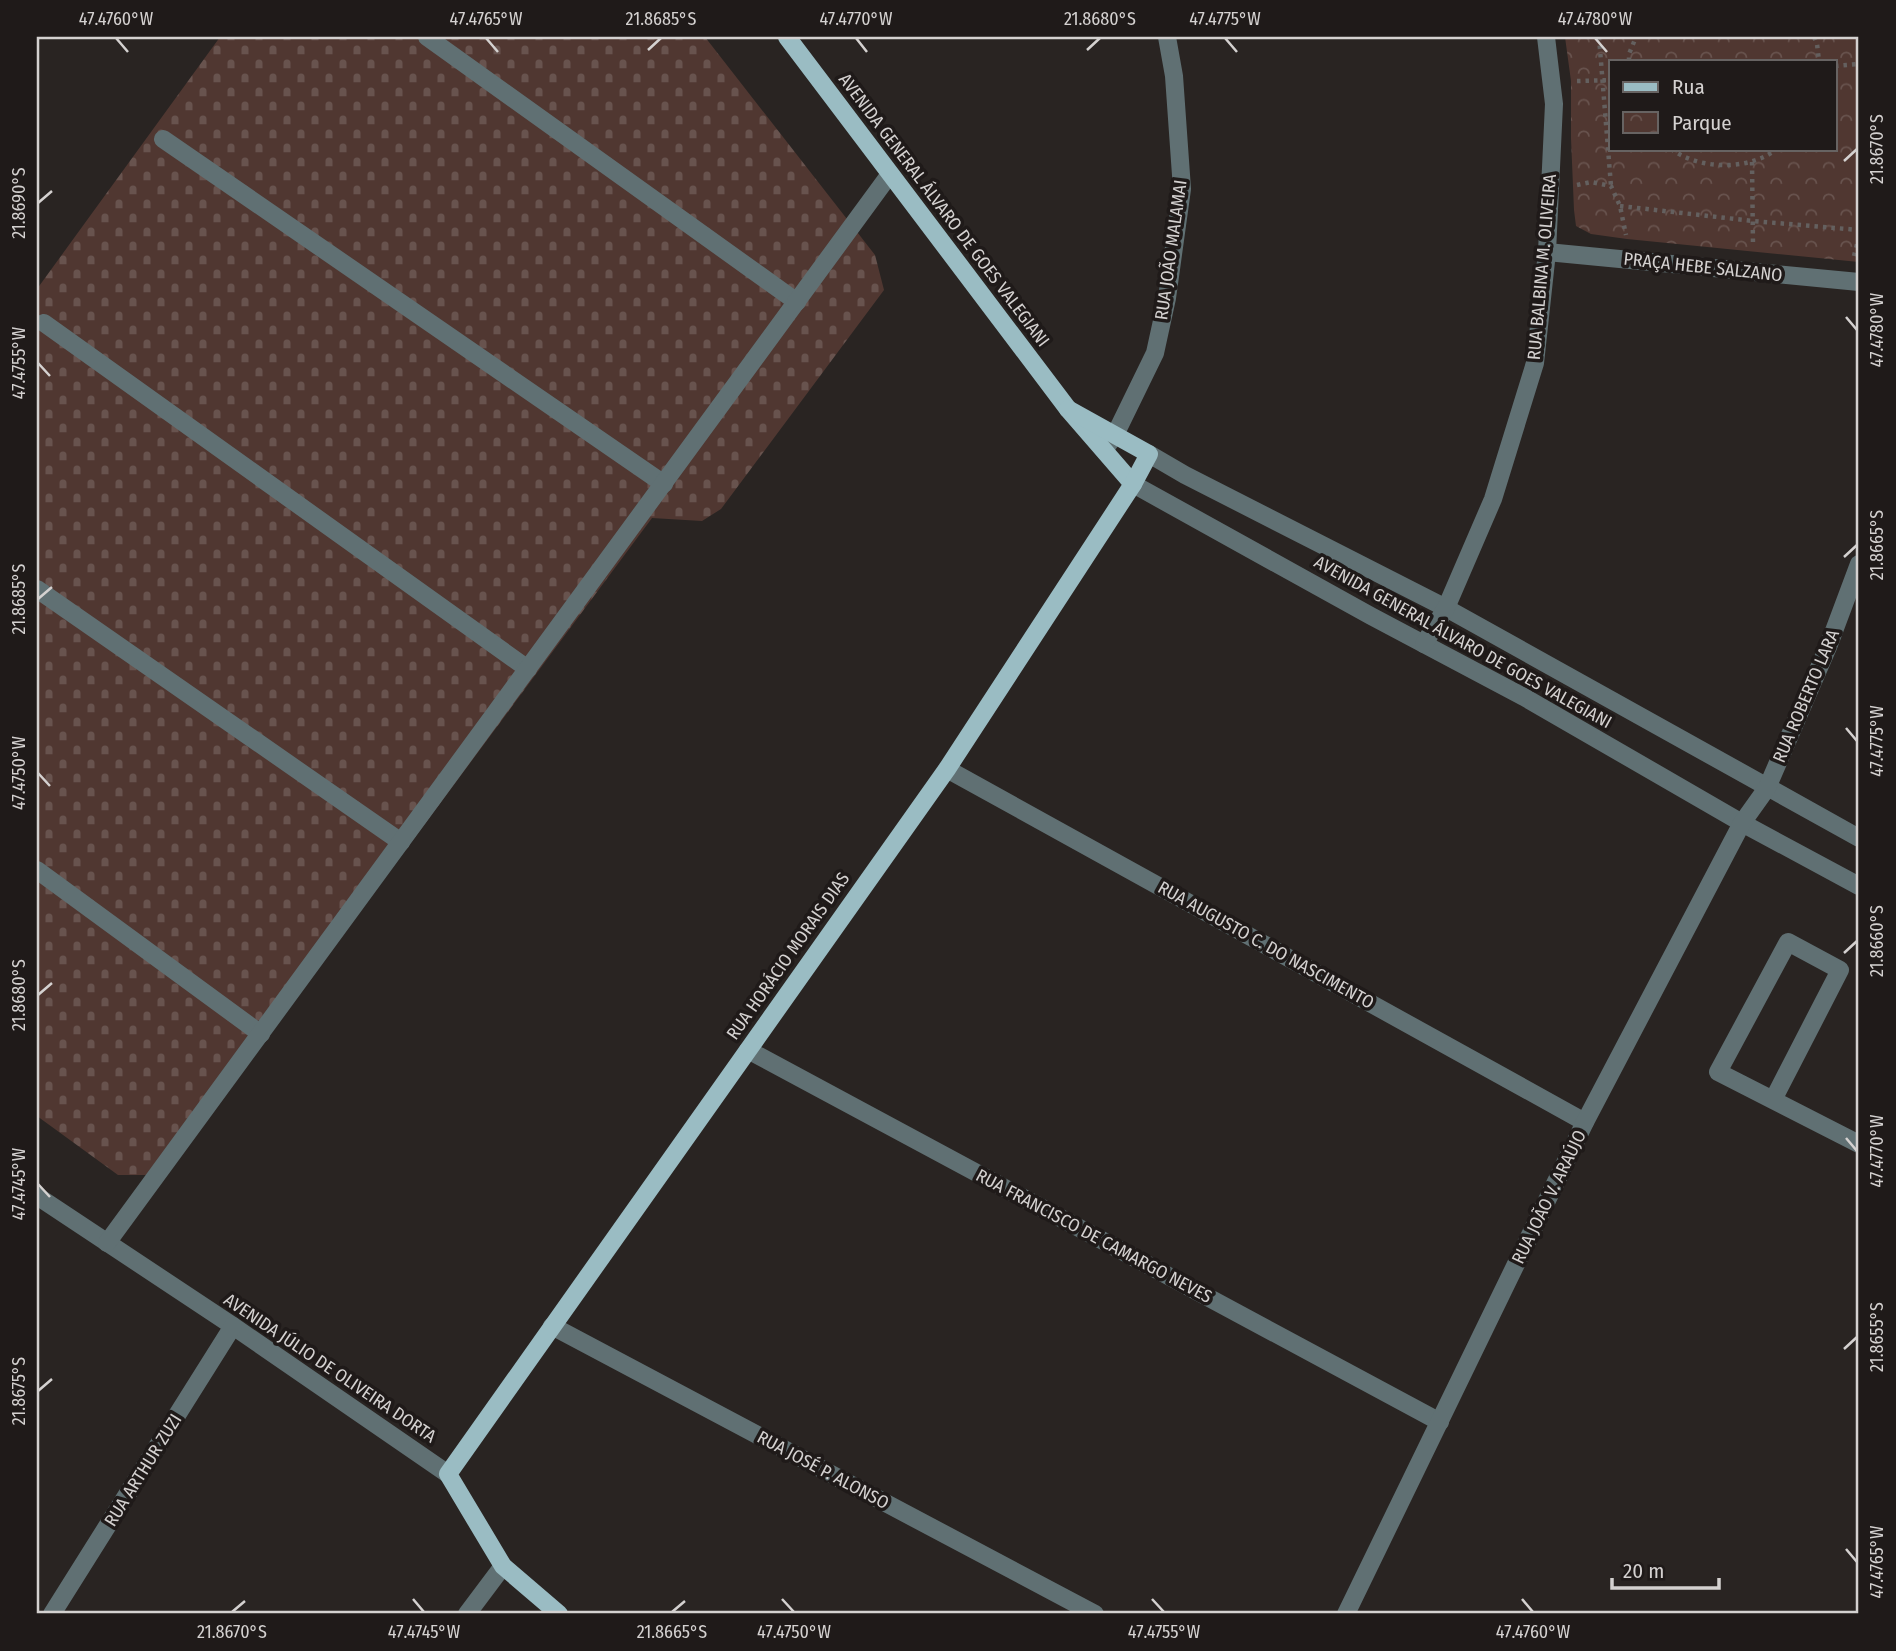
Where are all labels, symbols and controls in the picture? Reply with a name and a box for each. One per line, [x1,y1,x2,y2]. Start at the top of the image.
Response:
text: 47.4760°W [79,8,154,30]
text: 47.4765°W [450,8,523,30]
text: 21.8685°S [626,8,696,30]
text: 47.4770°W [820,8,893,30]
text: 21.8680°S [1064,8,1136,30]
text: 47.4775°W [1189,8,1261,30]
text: 47.4780°W [1558,8,1633,30]
legend [1609,60,1836,150]
street label: AVENIDA GENERAL ÁLVARO DE GOES VALEGIANI [834,68,1055,351]
text: Rua [1672,74,1705,100]
text: Parque [1672,110,1732,136]
text: 21.8670°S [1866,114,1888,184]
text: 21.8690°S [8,167,30,239]
street label: RUA BALBINA M. OLIVEIRA [1523,173,1561,361]
street label: RUA JOÃO MALAMAI [1150,178,1192,322]
street label: PRAÇA HEBE SALZANO [1622,248,1784,286]
text: 47.4780°W [1866,292,1888,367]
text: 47.4755°W [8,326,30,399]
text: 21.8665°S [1866,510,1888,580]
street label: AVENIDA GENERAL ÁLVARO DE GOES VALEGIANI [1310,550,1616,733]
text: 21.8685°S [8,564,30,634]
street label: RUA ROBERTO LARA [1768,626,1844,766]
text: 47.4775°W [1866,705,1888,777]
text: 47.4750°W [8,736,30,810]
street label: RUA HORÁCIO MORAIS DIAS [721,868,854,1044]
street label: RUA AUGUSTO C. DO NASCIMENTO [1154,876,1378,1014]
text: 21.8660°S [1866,905,1888,977]
text: 21.8680°S [8,959,30,1031]
text: 47.4770°W [1866,1114,1888,1187]
street label: RUA JOÃO V. ARAÚJO [1506,1126,1591,1268]
text: 47.4745°W [8,1147,30,1220]
street label: RUA FRANCISCO DE CAMARGO NEVES [972,1164,1216,1308]
street label: AVENIDA JÚLIO DE OLIVEIRA DORTA [220,1288,441,1448]
text: 21.8655°S [1866,1302,1888,1372]
text: 21.8675°S [8,1357,30,1425]
street label: RUA ARTHUR ZUZI [100,1410,186,1530]
street label: RUA JOSÉ P. ALONSO [753,1425,893,1514]
text: 47.4765°W [1866,1525,1888,1598]
scale bar [1612,1546,1719,1590]
text: 20 m [1623,1558,1664,1584]
text: 21.8670°S [197,1621,267,1643]
text: 47.4745°W [388,1621,461,1643]
text: 21.8665°S [637,1621,707,1643]
text: 47.4750°W [757,1621,831,1643]
text: 47.4755°W [1128,1621,1201,1643]
text: 47.4760°W [1496,1621,1571,1643]

